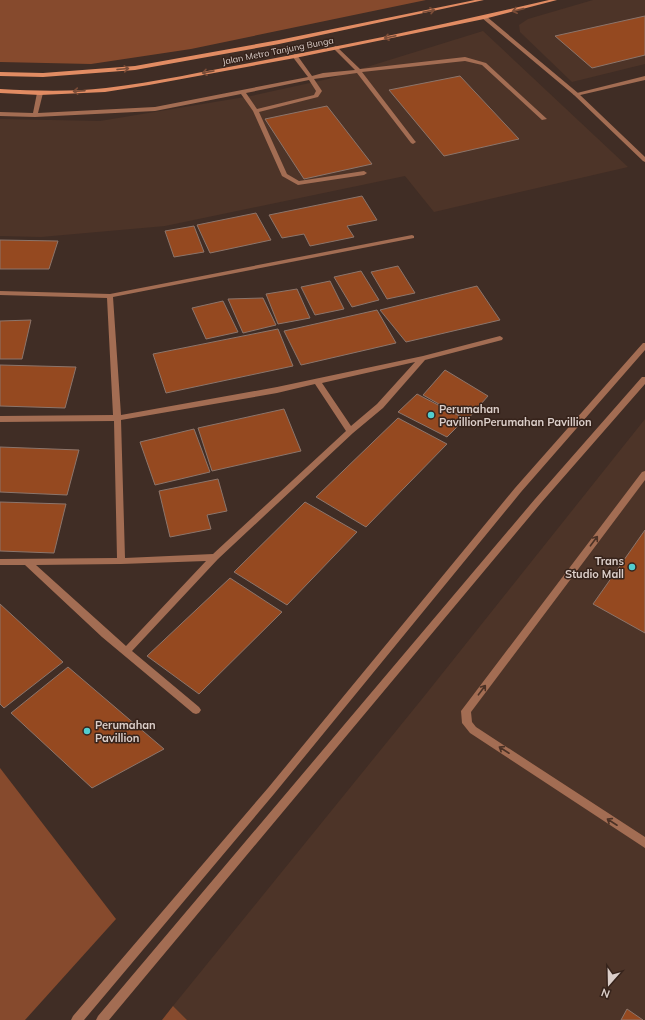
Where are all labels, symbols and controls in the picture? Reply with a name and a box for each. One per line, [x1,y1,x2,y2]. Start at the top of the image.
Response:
one-way arrow [511,6,524,14]
one-way arrow [422,7,435,15]
one-way arrow [384,33,397,41]
street label: Jalan Metro Tanjung Bunga [221,34,335,67]
one-way arrow [116,66,129,73]
one-way arrow [202,69,215,77]
one-way arrow [73,88,86,95]
place label: Perumahan PavillionPerumahan Pavillion [439,402,592,429]
marker: Perumahan PavillionPerumahan Pavillion [426,410,436,420]
one-way arrow [590,536,598,547]
place label: Trans Studio Mall [565,554,624,581]
marker: Trans Studio Mall [627,562,637,572]
one-way arrow [478,684,486,695]
place label: Perumahan Pavillion [95,718,156,745]
marker: Perumahan Pavillion [82,726,92,736]
one-way arrow [498,746,509,755]
one-way arrow [606,817,618,825]
north arrow [589,964,629,1004]
text: N [599,985,612,1001]

